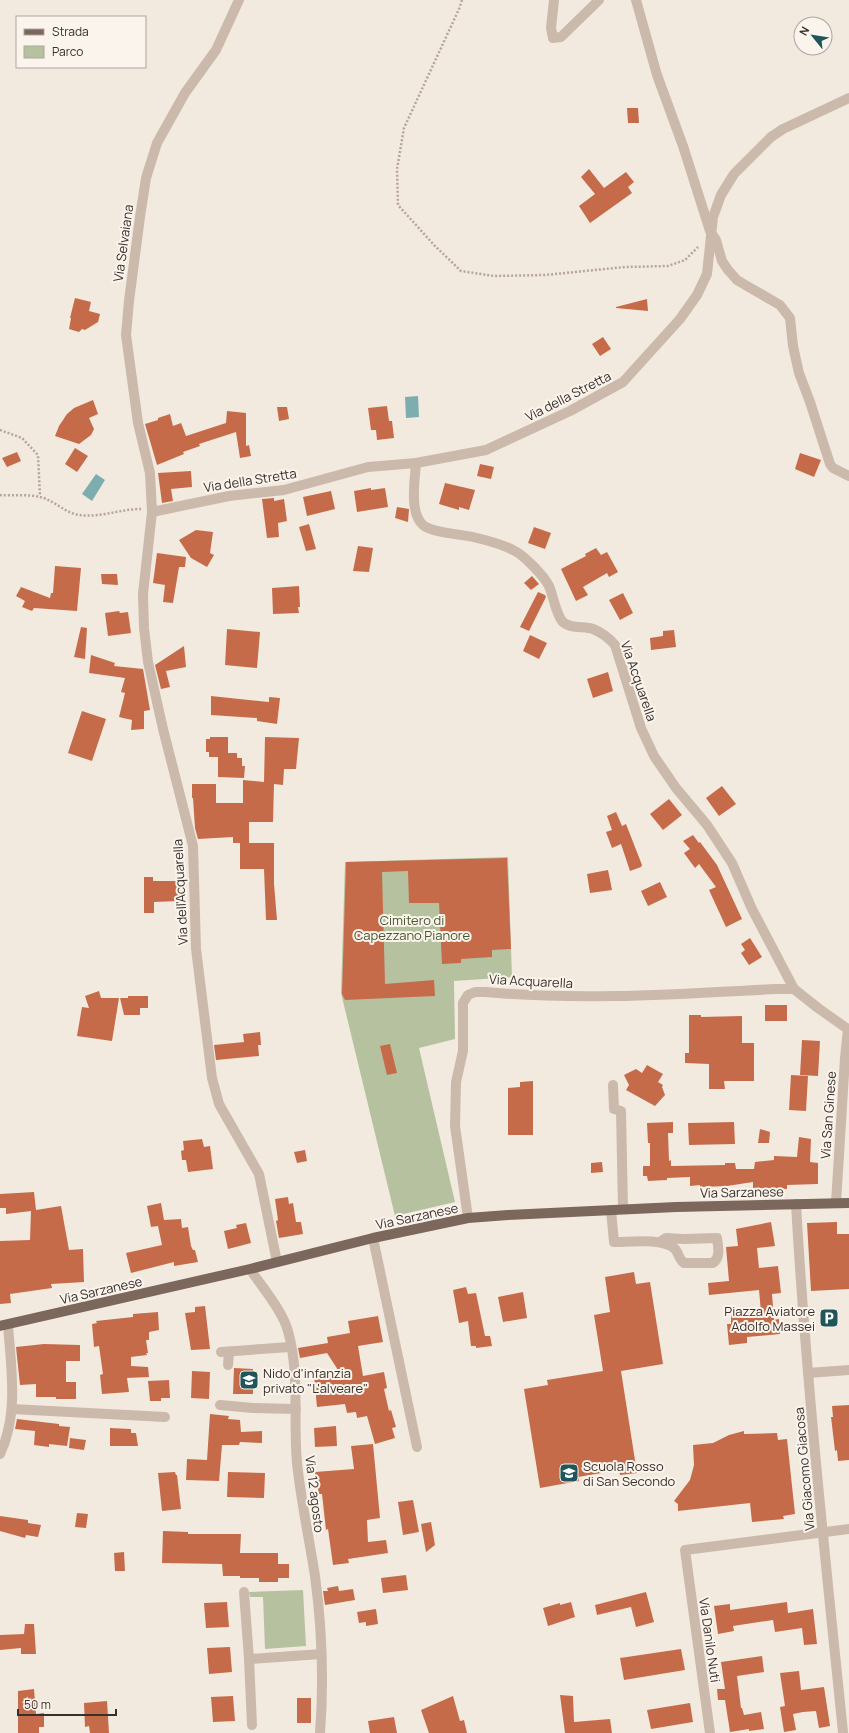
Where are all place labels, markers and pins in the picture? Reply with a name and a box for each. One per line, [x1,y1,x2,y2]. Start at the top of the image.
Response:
place label: Piazza Aviatore Adolfo Massei [724,1302,815,1335]
parking icon: Piazza Aviatore Adolfo Massei [818,1307,840,1329]
place label: Nido d'infanzia privato "L'alveare" [263,1364,368,1397]
school or university icon: Nido d'infanzia privato "L'alveare" [238,1369,260,1391]
place label: Scuola Rosso di San Secondo [583,1457,676,1490]
school or university icon: Scuola Rosso di San Secondo [558,1462,580,1484]

